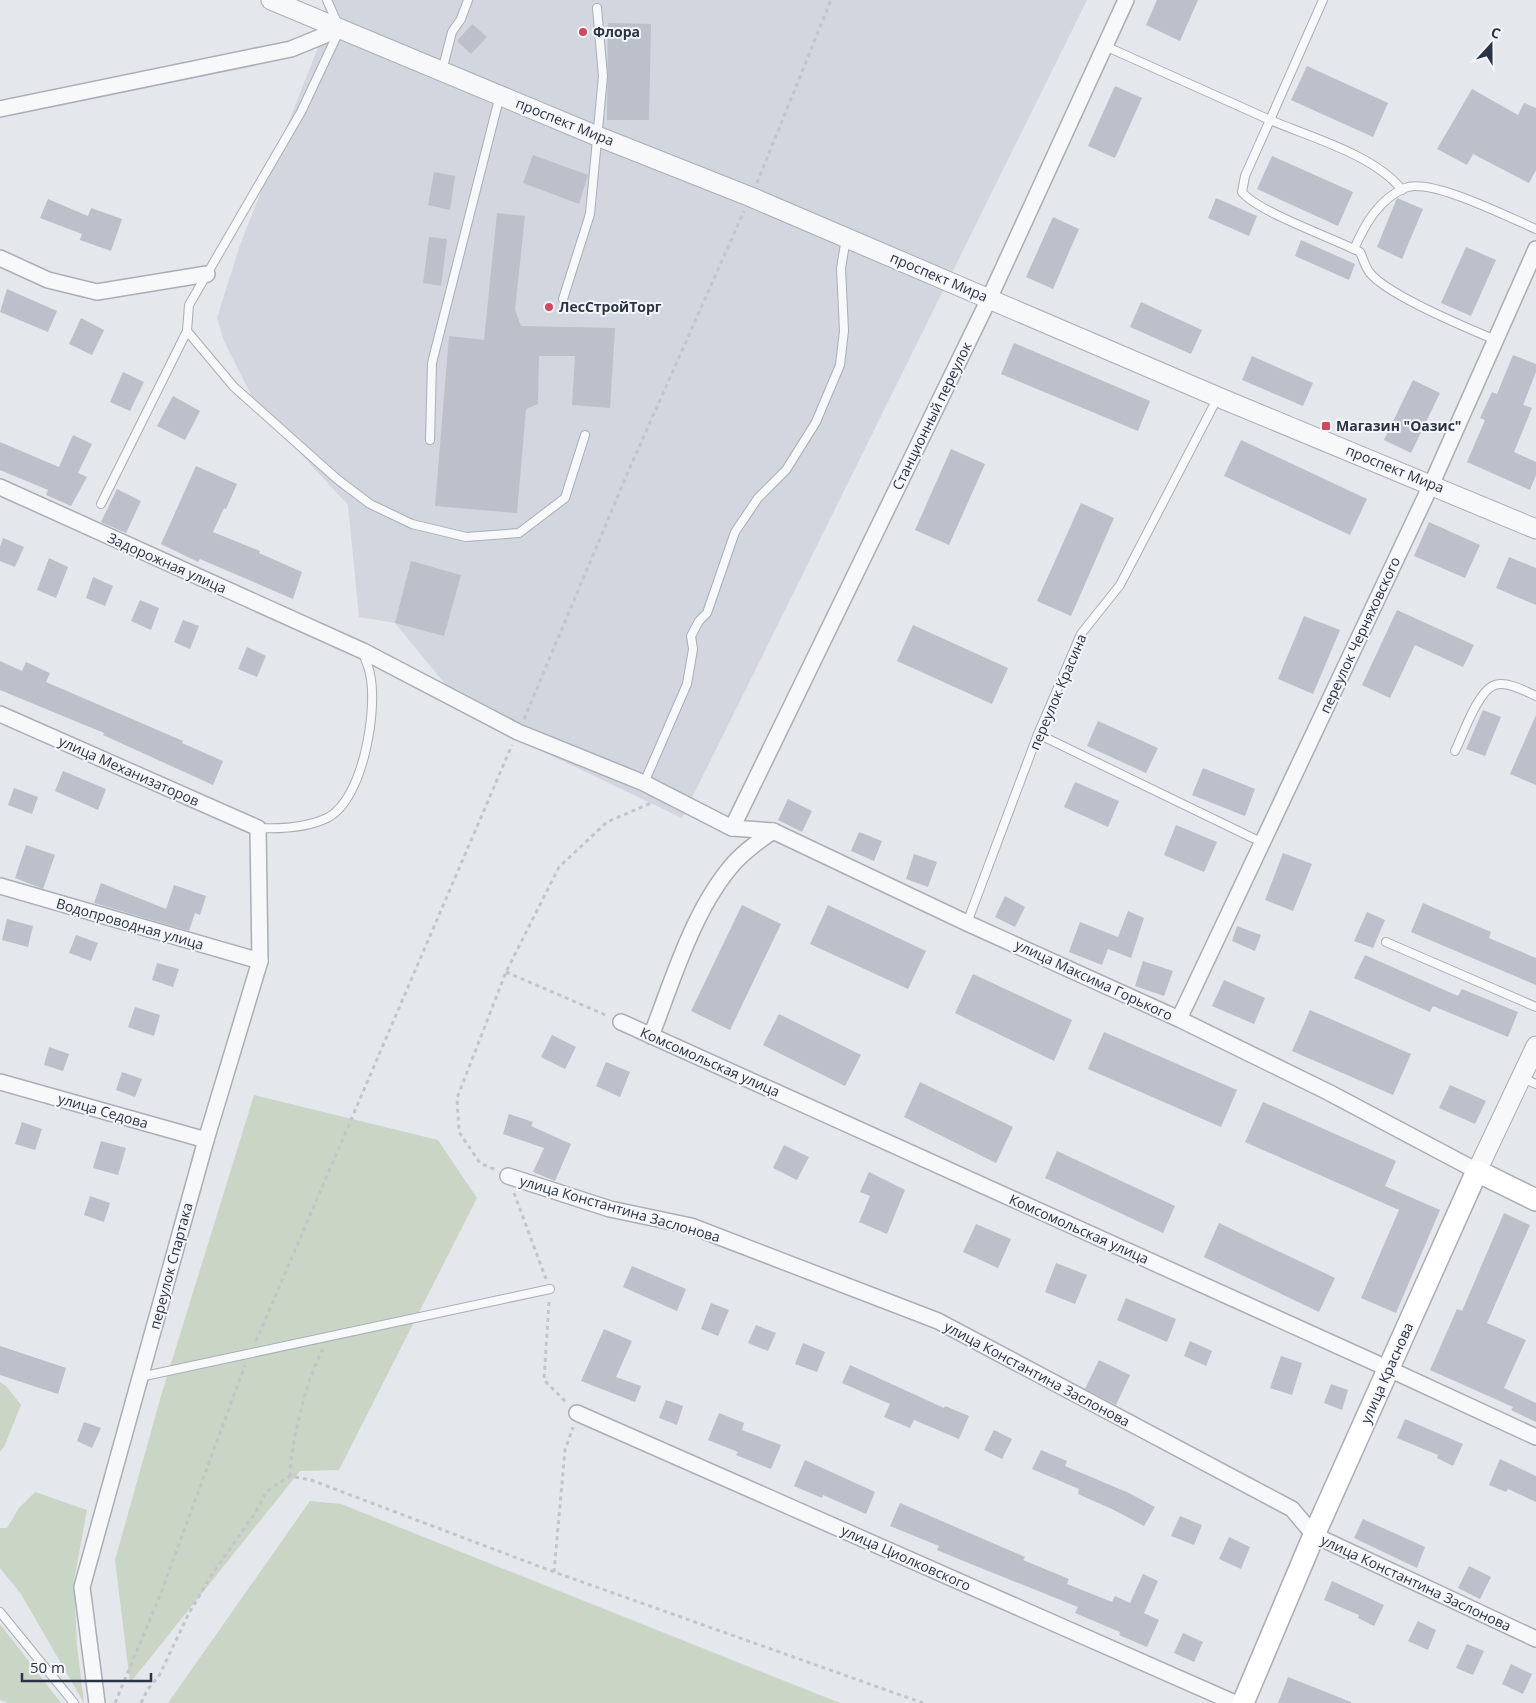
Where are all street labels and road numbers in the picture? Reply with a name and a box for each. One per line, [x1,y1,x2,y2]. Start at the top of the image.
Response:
street label: проспект Мира [513,93,617,150]
street label: проспект Мира [888,247,991,306]
street label: Станционный переулок [887,338,976,493]
street label: проспект Мира [1343,440,1447,497]
street label: Задорожная улица [105,528,230,597]
street label: переулок Черняховского [1315,553,1404,716]
street label: переулок Красина [1024,631,1091,753]
street label: улица Механизаторов [56,731,203,810]
street label: Водопроводная улица [54,893,206,954]
street label: улица Максима Горького [1012,935,1176,1024]
street label: Комсомольская улица [637,1022,783,1101]
street label: улица Седова [56,1089,150,1132]
street label: улица Константина Заслонова [518,1171,723,1246]
street label: Комсомольская улица [1006,1189,1152,1268]
street label: переулок Спартака [144,1200,197,1331]
street label: улица Константина Заслонова [941,1316,1133,1431]
street label: улица Краснова [1356,1319,1417,1426]
street label: улица Циолковского [838,1520,974,1595]
street label: улица Константина Заслонова [1318,1530,1514,1635]

